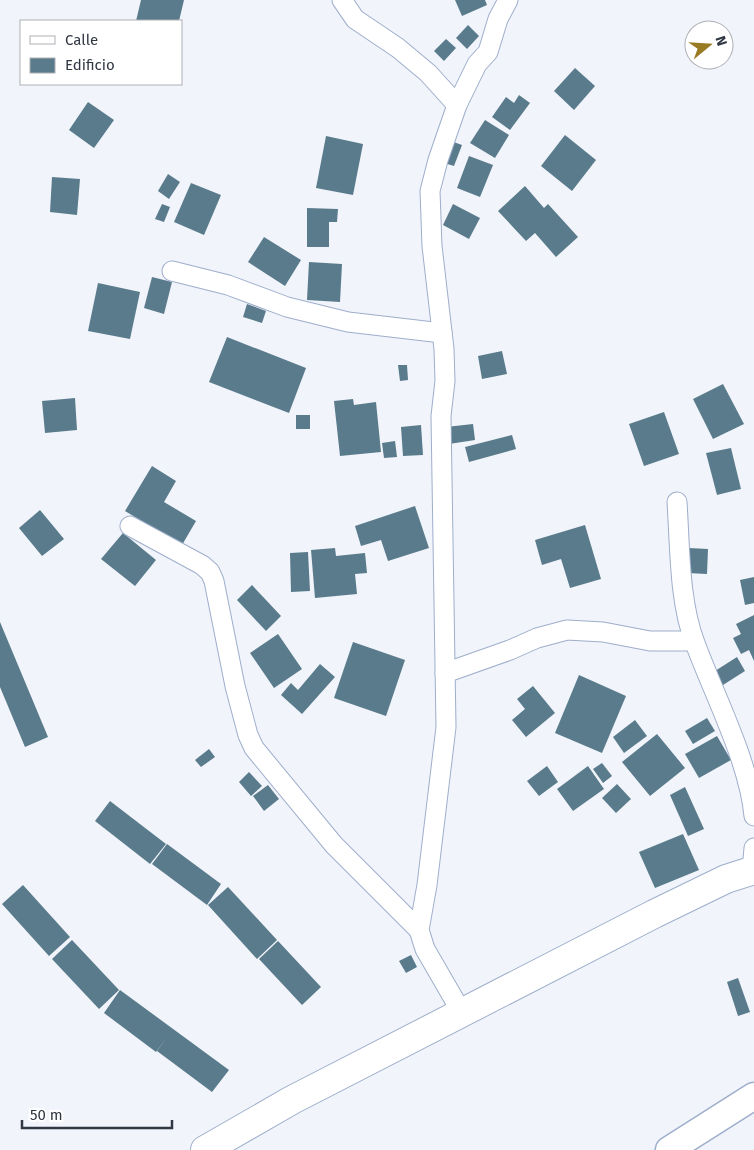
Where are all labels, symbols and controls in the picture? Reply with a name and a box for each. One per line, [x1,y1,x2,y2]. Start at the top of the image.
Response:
legend [20,20,182,85]
north arrow [684,20,734,70]
text: Calle [65,31,98,49]
text: N [711,34,730,48]
text: Edificio [65,56,115,74]
scale bar [22,1098,172,1130]
text: 50 m [30,1106,63,1124]

